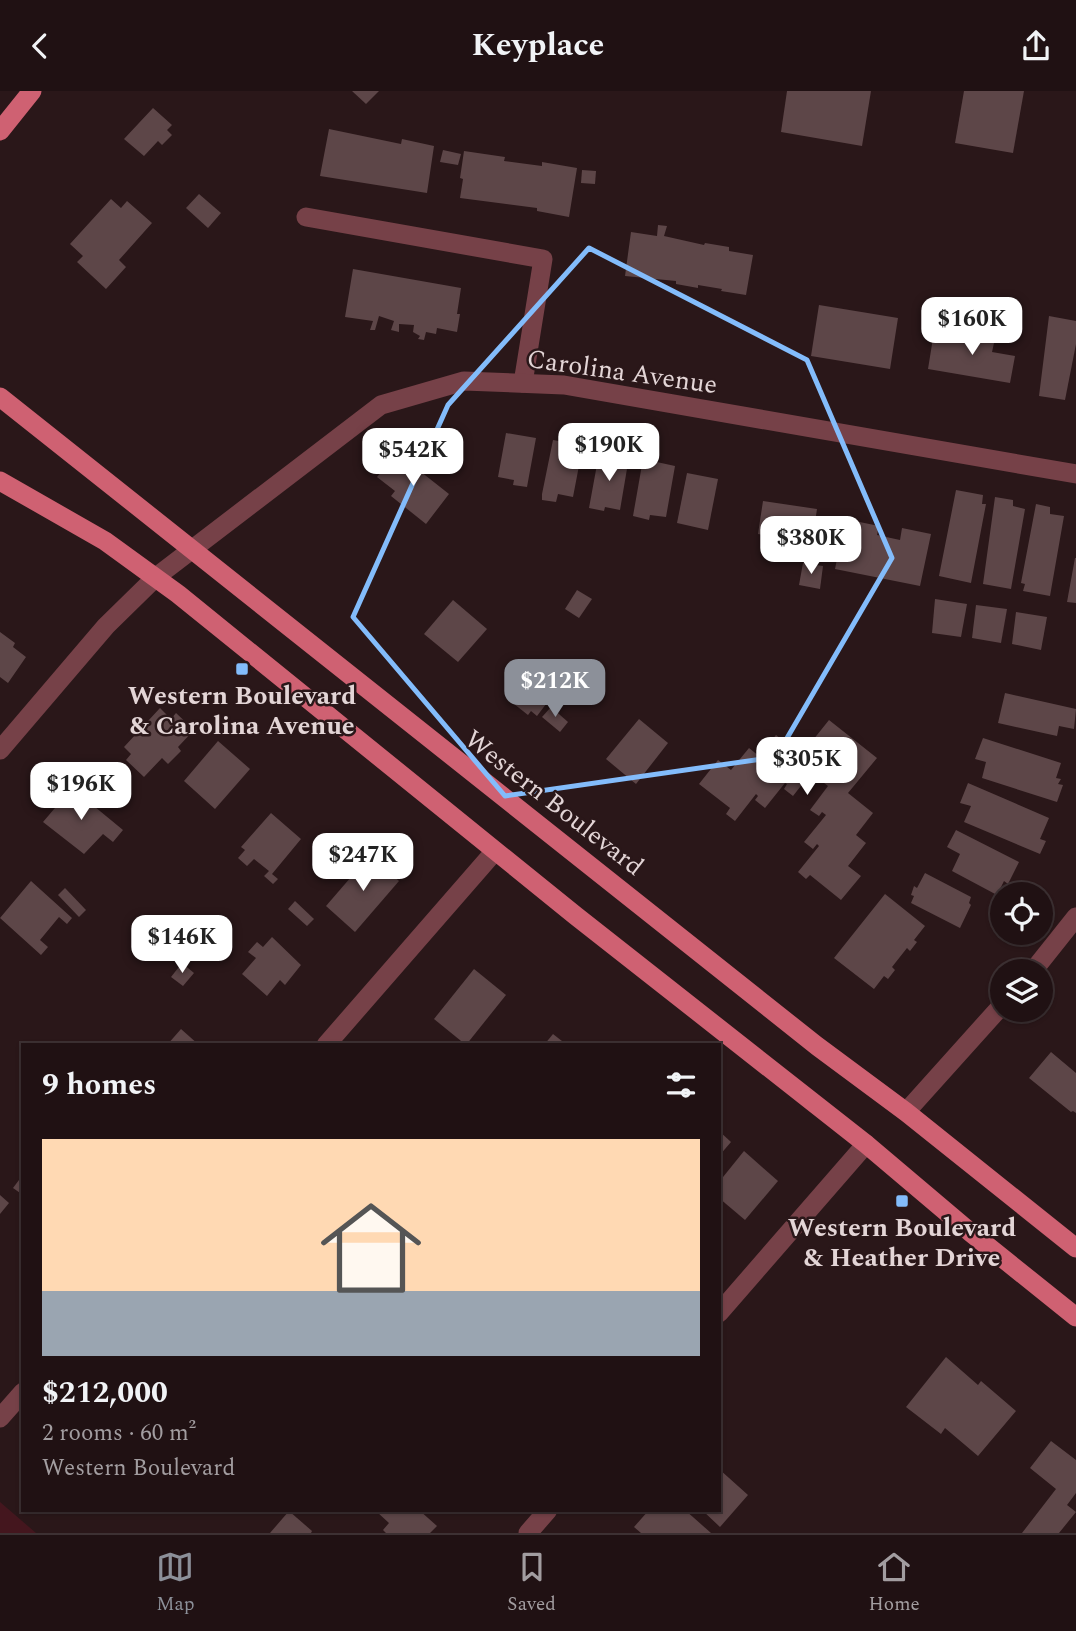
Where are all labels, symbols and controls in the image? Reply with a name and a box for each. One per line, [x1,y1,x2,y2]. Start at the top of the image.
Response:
text: Keyplace [472,21,604,70]
icon: back [21,27,59,65]
icon: share [1017,27,1055,65]
pin: $160K [923,297,1021,357]
text: $160K [937,302,1007,337]
street label: Carolina Avenue [524,339,720,405]
pin: $190K [560,423,658,483]
text: $190K [574,428,644,463]
pin: $542K [364,429,462,488]
text: $542K [378,433,448,468]
pin: $380K [762,517,860,576]
text: $380K [776,521,846,556]
pin: $212K [506,659,604,719]
marker: Western Boulevard & Carolina Avenue [234,661,250,677]
text: $212K [520,664,590,699]
place label: Western Boulevard & Carolina Avenue [128,676,356,746]
street label: Western Boulevard [456,720,652,886]
pin: $305K [758,737,856,797]
text: $305K [772,742,842,777]
pin: $196K [32,763,130,822]
text: $196K [46,767,116,802]
pin: $247K [314,833,412,893]
text: $247K [328,838,398,873]
map controls [990,882,1053,1022]
button: locate [990,882,1053,945]
pin: $146K [133,915,231,975]
text: $146K [147,920,217,955]
button: layers [990,959,1053,1022]
text: 9 homes [42,1062,156,1108]
icon: filters [662,1066,700,1104]
icon: home [308,1185,434,1311]
marker: Western Boulevard & Heather Drive [894,1193,910,1209]
place label: Western Boulevard & Heather Drive [788,1208,1016,1278]
text: $212,000 [42,1370,168,1416]
text: 2 rooms · 60 m² [42,1416,196,1451]
text: Western Boulevard [42,1451,235,1486]
tab: Map [156,1548,195,1619]
tab: Saved [507,1548,556,1619]
tab: Home [868,1548,920,1619]

